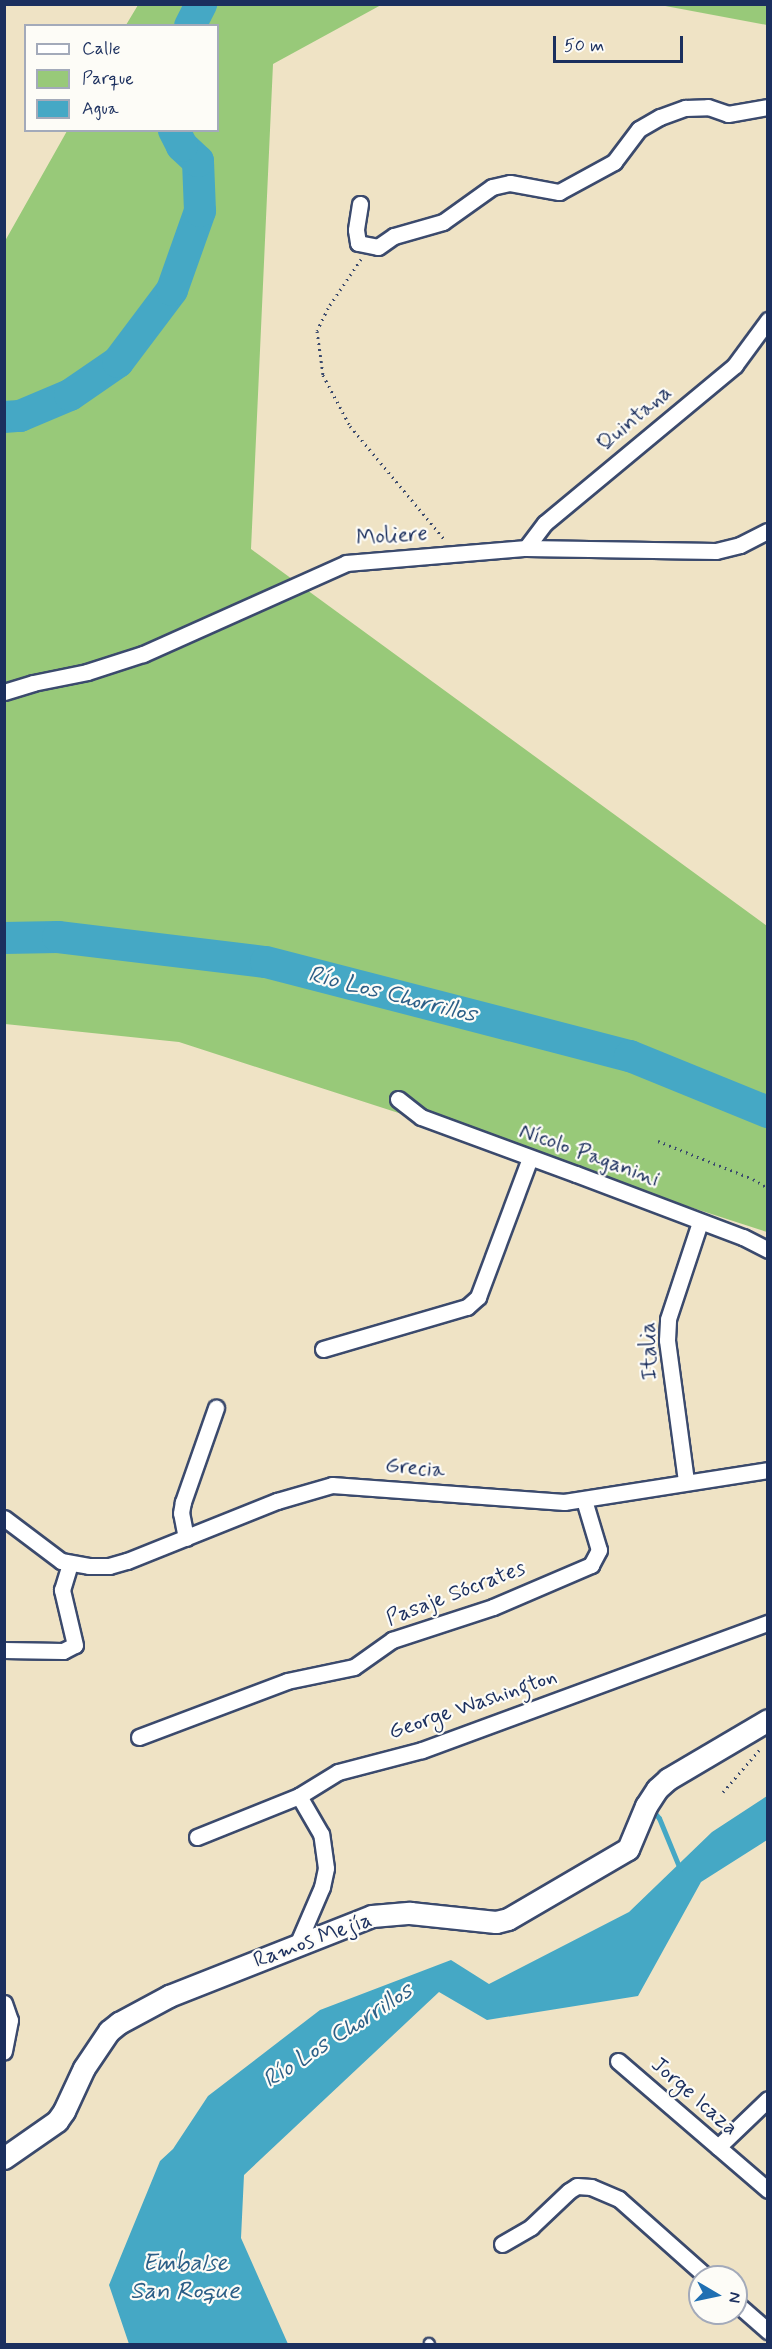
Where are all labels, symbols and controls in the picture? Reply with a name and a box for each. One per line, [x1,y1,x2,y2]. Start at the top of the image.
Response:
legend [24,24,219,132]
scale bar [556,24,686,62]
text: 50 m [564,34,604,58]
text: Calle [82,37,121,61]
text: Parque [82,67,134,91]
text: Agua [82,97,119,121]
street label: Quintana [592,380,678,458]
street label: Moliere [355,521,429,553]
water label: Río Los Chorrillos [304,960,480,1030]
street label: Nícolo Paganini [518,1119,660,1193]
street label: Italia [636,1321,664,1381]
street label: Grecia [384,1453,446,1485]
street label: Pasaje Sócrates [383,1555,529,1633]
street label: George Washington [386,1664,560,1746]
street label: Ramos Mejía [250,1907,376,1975]
water label: Río Los Chorrillos [257,1976,419,2096]
street label: Jorge Icaza [643,2050,745,2144]
water label: Embalse San Roque [134,2250,236,2306]
north arrow [688,2265,748,2325]
text: N [723,2291,746,2304]

